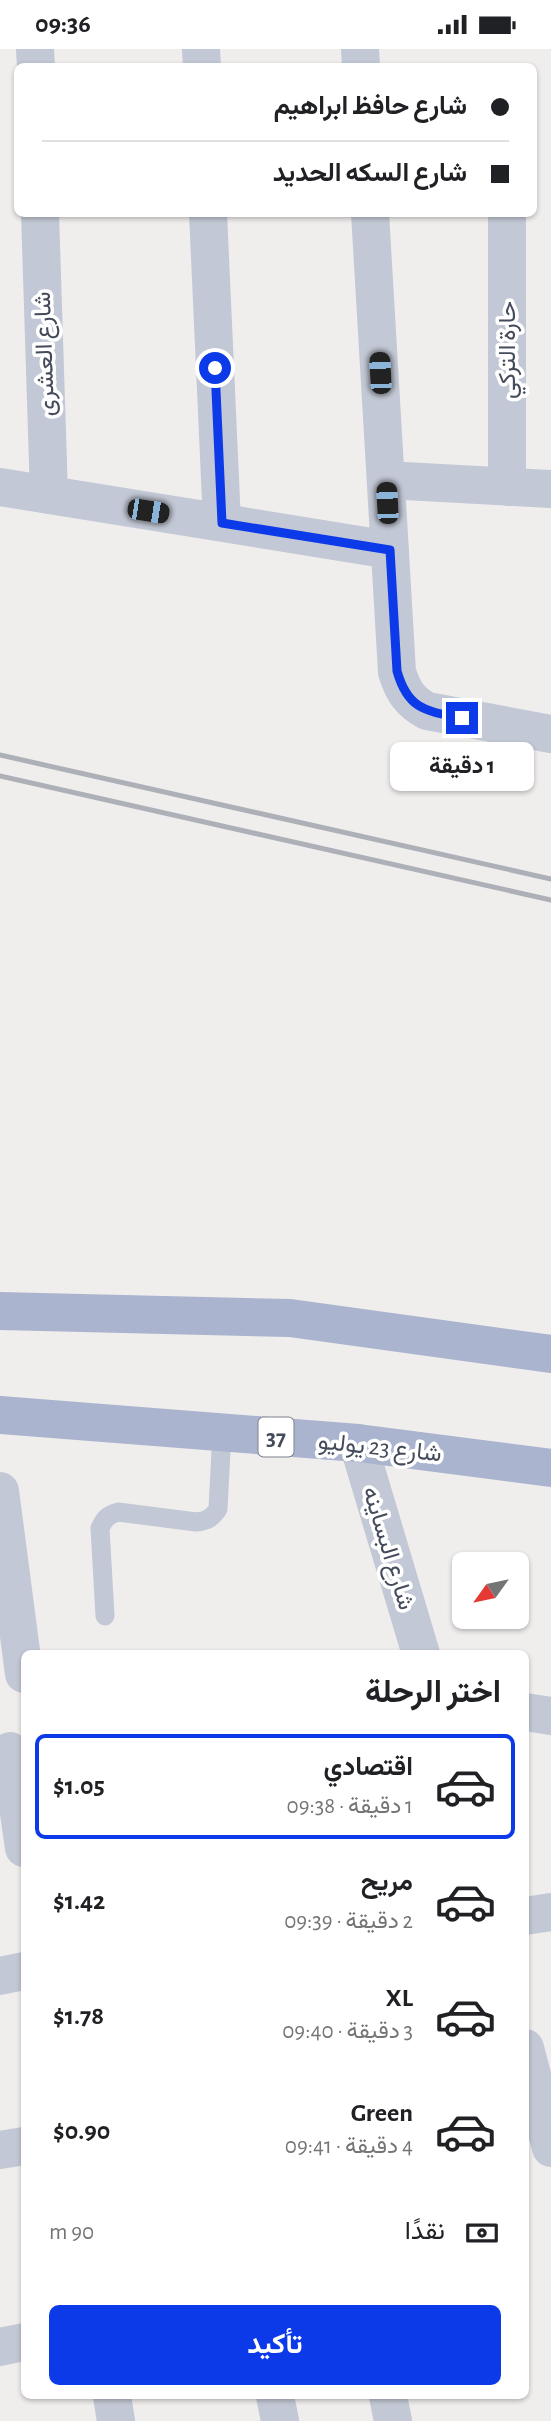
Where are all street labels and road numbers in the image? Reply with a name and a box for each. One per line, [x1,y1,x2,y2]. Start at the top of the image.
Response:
street label: شارع العشرى [31,291,62,417]
street label: حارة التركي [496,301,526,399]
road number: 37 [258,1417,294,1457]
street label: شارع 23 يوليو [317,1430,443,1469]
street label: شارع البساينه [355,1484,418,1614]

